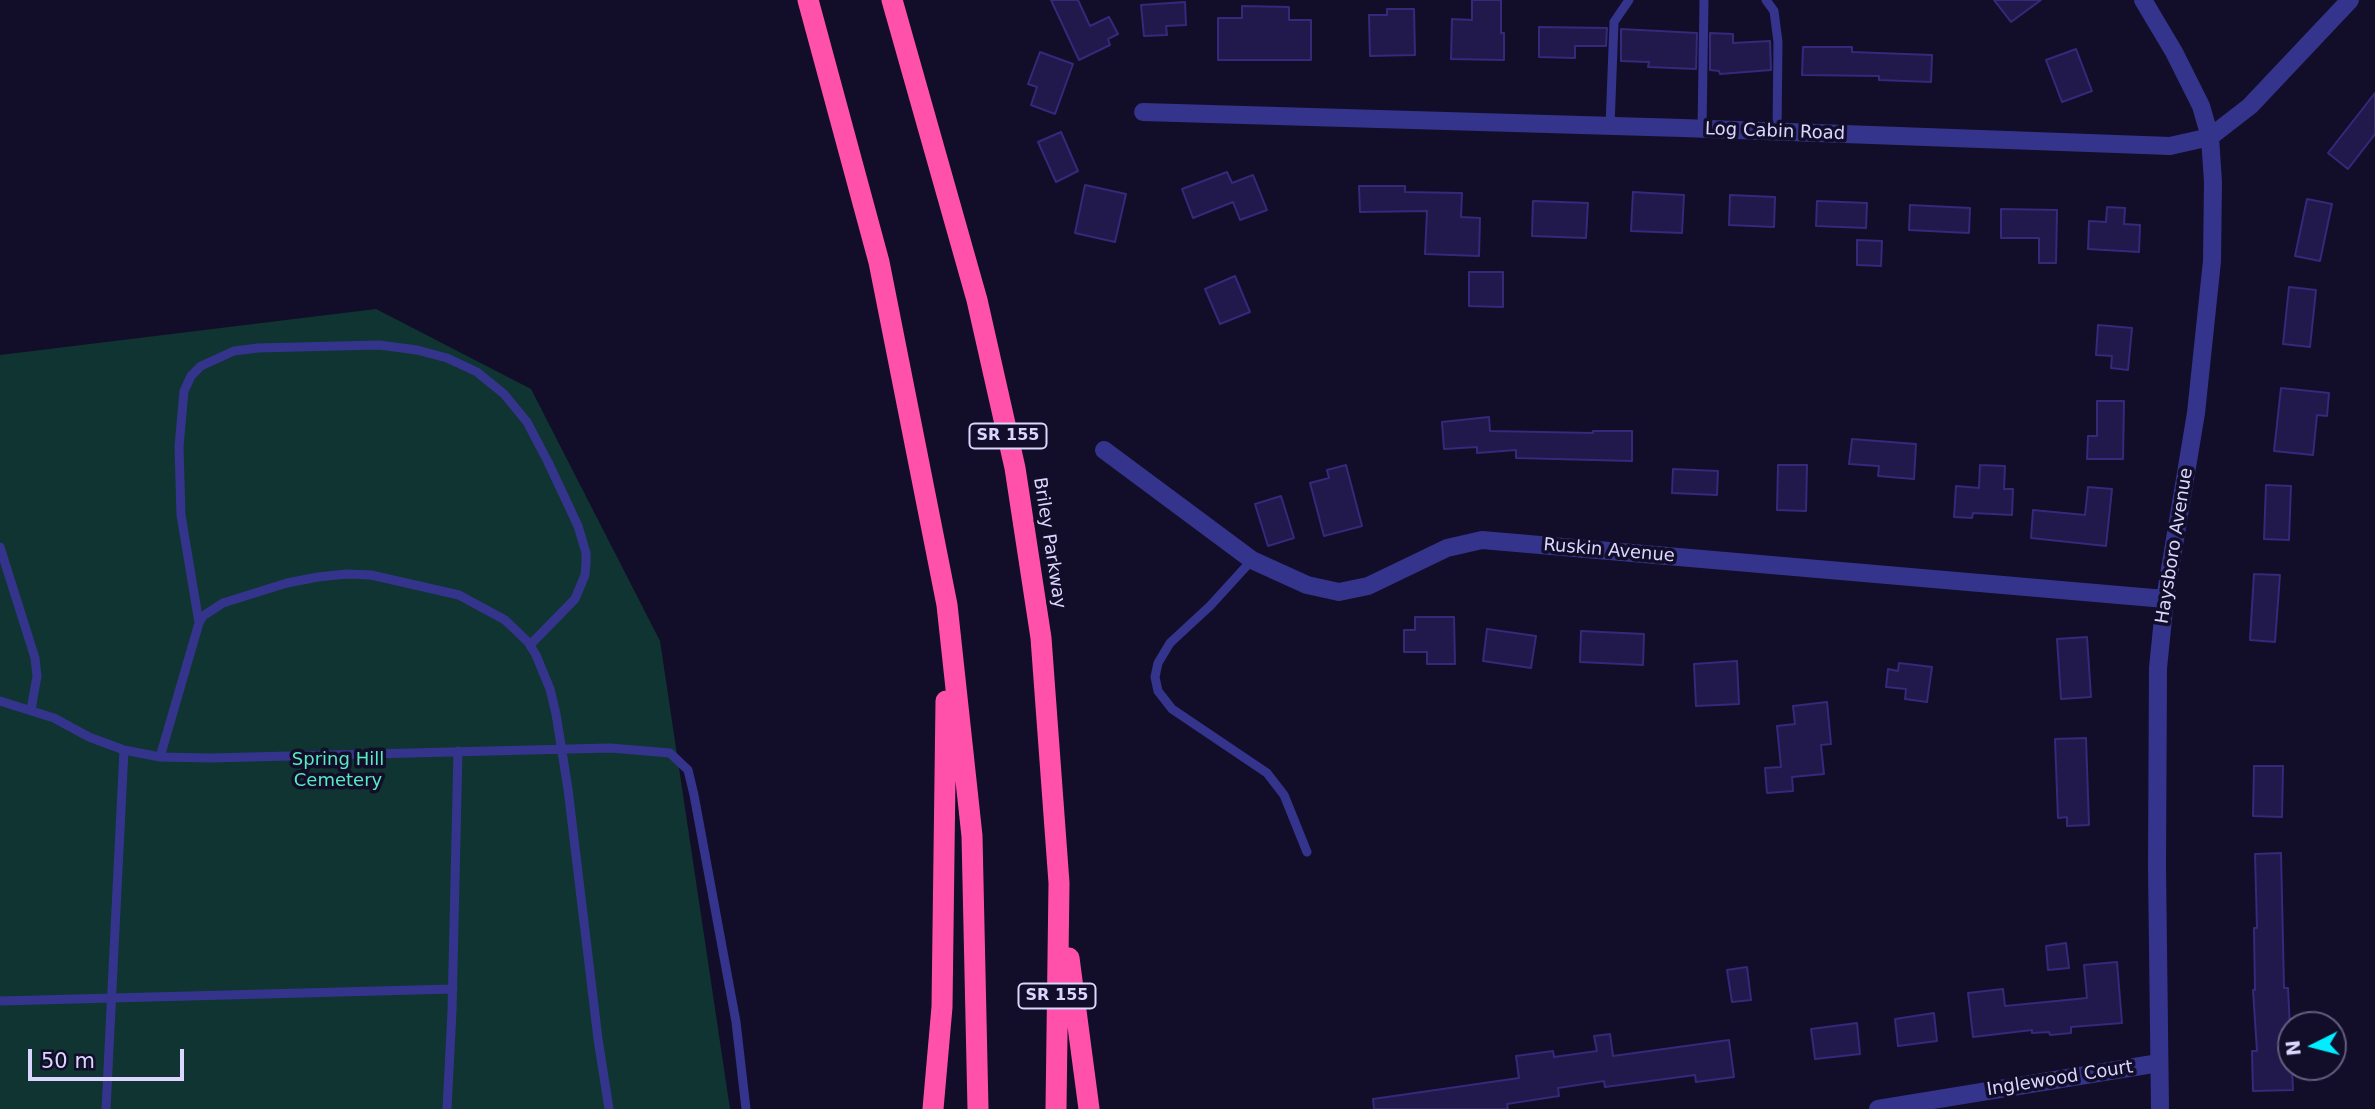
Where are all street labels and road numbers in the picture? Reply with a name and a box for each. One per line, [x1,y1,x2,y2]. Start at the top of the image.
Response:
street label: Log Cabin Road [1705,119,1845,145]
road number: SR 155 [970,424,1046,448]
street label: Haysboro Avenue [2152,466,2198,626]
street label: Briley Parkway [1028,476,1070,610]
street label: Ruskin Avenue [1542,534,1676,568]
road number: SR 155 [1018,984,1096,1008]
street label: Inglewood Court [1985,1057,2135,1101]

